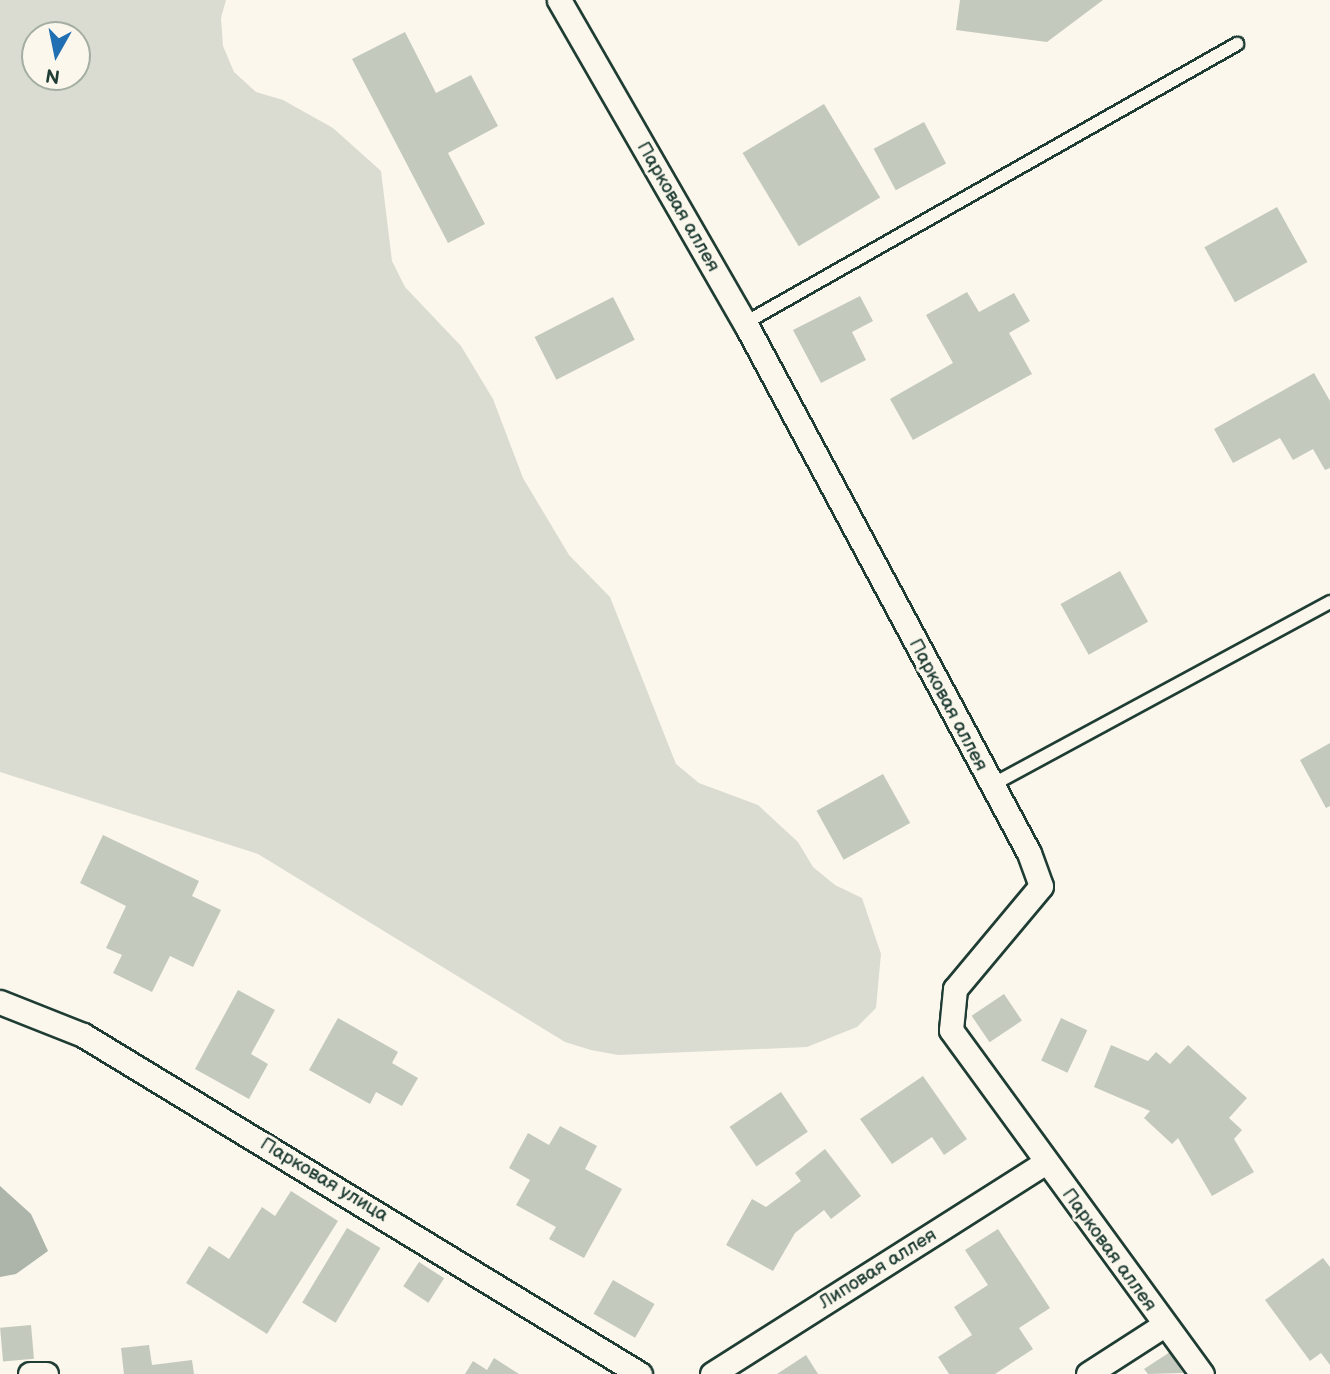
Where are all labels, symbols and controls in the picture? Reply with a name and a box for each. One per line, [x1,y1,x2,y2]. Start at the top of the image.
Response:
north arrow [21,21,91,91]
text: N [44,63,62,88]
street label: Парковая аллея [631,138,725,276]
street label: Парковая аллея [904,635,992,775]
street label: Парковая улица [256,1133,392,1227]
street label: Парковая аллея [1057,1184,1161,1316]
street label: Липовая аллея [815,1224,941,1314]

